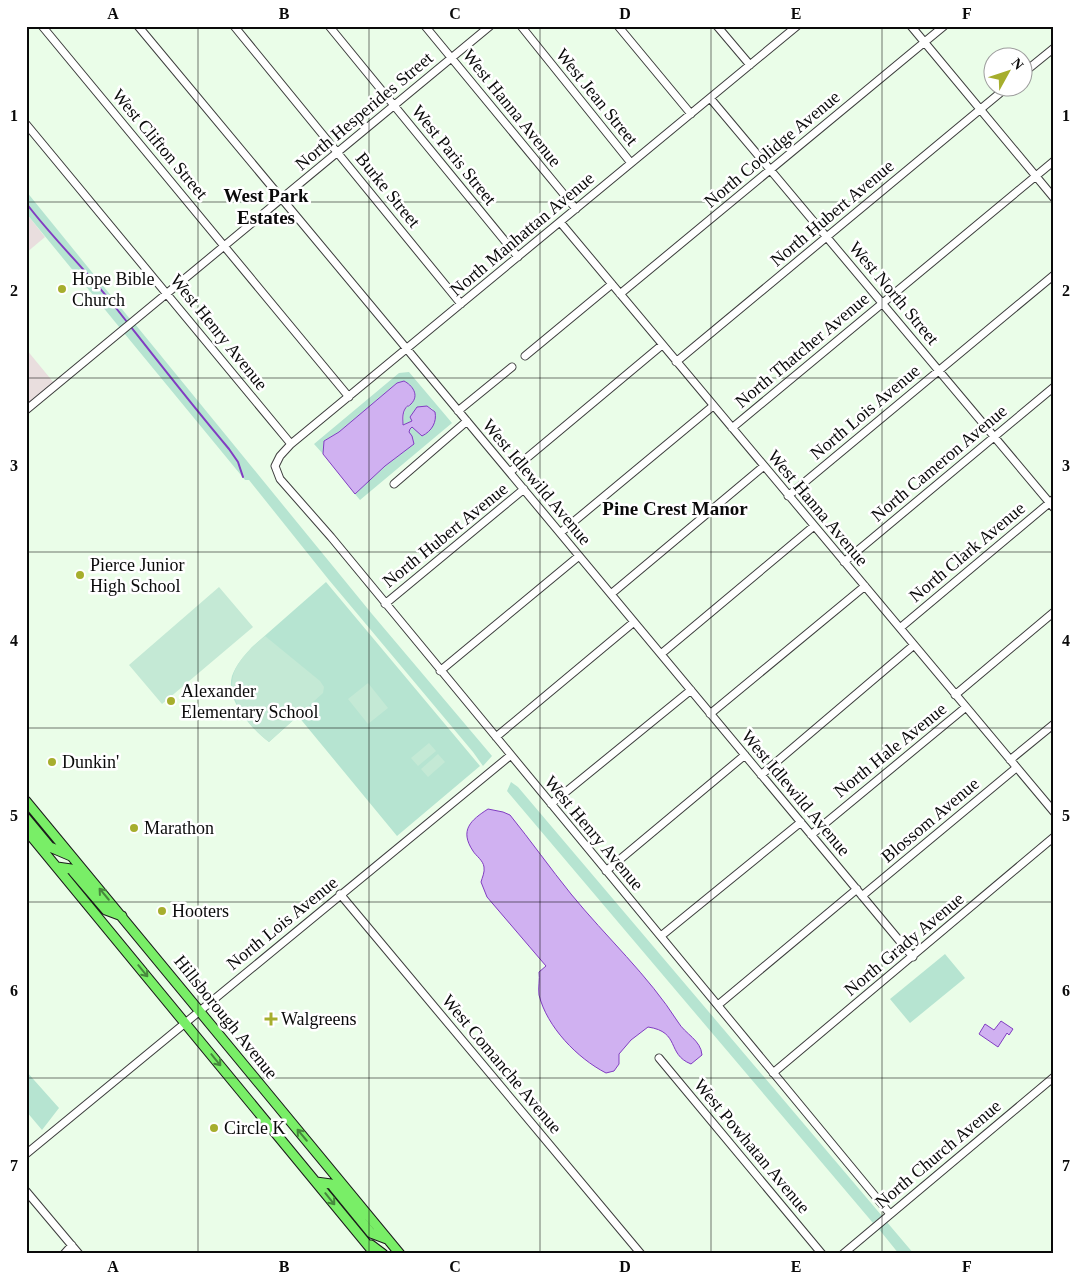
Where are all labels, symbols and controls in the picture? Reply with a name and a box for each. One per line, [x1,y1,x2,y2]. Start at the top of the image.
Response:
text: A [107,5,119,22]
text: B [279,5,290,22]
text: C [449,5,461,22]
text: D [619,5,631,22]
text: E [791,5,801,22]
text: F [962,5,972,22]
street label: West Hanna Avenue [459,45,565,171]
street label: West Jean Street [552,45,642,149]
street label: North Hesperides Street [291,48,437,174]
north arrow [982,48,1032,98]
text: N [1009,55,1027,73]
street label: West Clifton Street [108,85,212,203]
street label: North Coolidge Avenue [700,86,844,212]
street label: West Paris Street [408,101,500,209]
text: 1 [10,107,18,124]
text: 1 [1062,107,1070,124]
street label: Burke Street [352,149,424,231]
street label: North Hubert Avenue [766,156,898,270]
street label: North Manhattan Avenue [446,168,598,300]
district label: West Park Estates [224,185,309,228]
street label: West North Street [845,237,943,349]
place label: Hope Bible Church [72,269,155,310]
street label: West Henry Avenue [166,270,272,394]
text: 2 [10,282,18,299]
text: 2 [1062,282,1070,299]
marker: Hope Bible Church [56,283,68,295]
street label: North Thatcher Avenue [731,288,873,412]
street label: North Lois Avenue [806,360,924,464]
street label: North Cameron Avenue [867,400,1011,525]
street label: West Idlewild Avenue [478,415,596,549]
street label: West Hanna Avenue [764,446,872,570]
text: 3 [10,457,18,474]
text: 3 [1062,457,1070,474]
street label: North Hubert Avenue [379,479,511,591]
district label: Pine Crest Manor [602,498,748,519]
street label: North Clark Avenue [905,498,1029,606]
place label: Pierce Junior High School [90,555,184,596]
marker: Pierce Junior High School [74,569,86,581]
text: 4 [10,632,18,649]
text: 4 [1062,632,1070,649]
place label: Alexander Elementary School [181,681,318,722]
marker: Alexander Elementary School [165,695,177,707]
street label: North Hale Avenue [830,699,950,801]
street label: West Idlewild Avenue [737,726,855,860]
place label: Dunkin' [62,752,119,772]
marker: Dunkin' [46,756,58,768]
street label: West Henry Avenue [540,772,648,894]
street label: Blossom Avenue [877,773,983,867]
text: 5 [10,807,18,824]
text: 5 [1062,807,1070,824]
place label: Marathon [144,818,214,838]
marker: Marathon [128,822,140,834]
street label: North Lois Avenue [223,872,341,974]
one-way arrow [98,888,109,901]
street label: North Grady Avenue [840,888,968,1000]
place label: Hooters [172,901,229,921]
marker: Hooters [156,905,168,917]
street label: Hillsborough Avenue [170,951,282,1083]
one-way arrow [137,964,148,977]
text: 6 [10,982,18,999]
text: 6 [1062,982,1070,999]
street label: West Comanche Avenue [438,990,566,1138]
place label: Walgreens [281,1009,357,1029]
marker: Walgreens [265,1013,277,1025]
one-way arrow [210,1053,221,1066]
street label: West Powhatan Avenue [690,1075,814,1217]
street label: North Church Avenue [871,1096,1005,1212]
place label: Circle K [224,1118,285,1138]
marker: Circle K [208,1122,220,1134]
one-way arrow [297,1129,308,1142]
text: 7 [10,1157,18,1174]
text: 7 [1062,1157,1070,1174]
one-way arrow [325,1192,336,1205]
text: A [107,1258,119,1275]
text: B [279,1258,290,1275]
text: C [449,1258,461,1275]
text: D [619,1258,631,1275]
text: E [791,1258,801,1275]
text: F [962,1258,972,1275]

